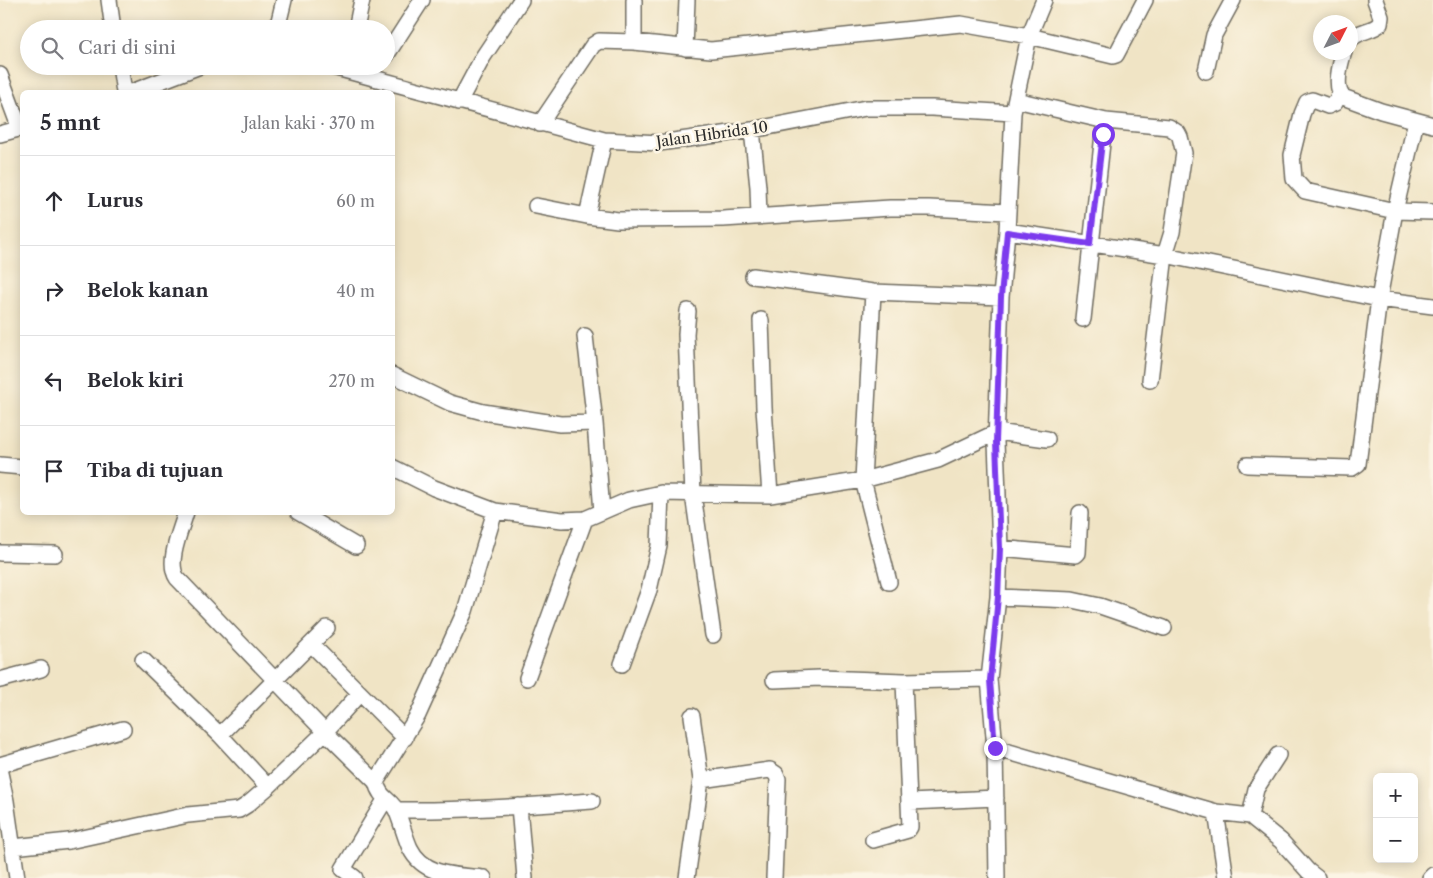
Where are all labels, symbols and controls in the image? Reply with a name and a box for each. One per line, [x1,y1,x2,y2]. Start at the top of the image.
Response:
north arrow [1313,15,1358,60]
search box [20,20,395,75]
icon: search [38,34,66,62]
text: Cari di sini [78,36,176,59]
text: 5 mnt [40,110,101,135]
text: Jalan kaki · 370 m [243,113,375,133]
street label: Jalan Hibrida 10 [653,117,769,152]
route start [1092,123,1115,146]
icon: ahead [40,187,68,215]
text: Lurus [87,189,143,212]
text: 60 m [336,191,375,211]
icon: right [40,277,68,305]
text: Belok kanan [87,279,209,302]
text: 40 m [336,281,375,301]
icon: left [40,367,68,395]
text: Belok kiri [87,369,184,392]
text: 270 m [329,371,375,391]
icon: arrive [40,457,68,485]
text: Tiba di tujuan [87,459,223,482]
route end [984,737,1007,760]
map controls [1373,773,1418,863]
button: + [1373,773,1418,818]
button: − [1373,818,1418,863]

